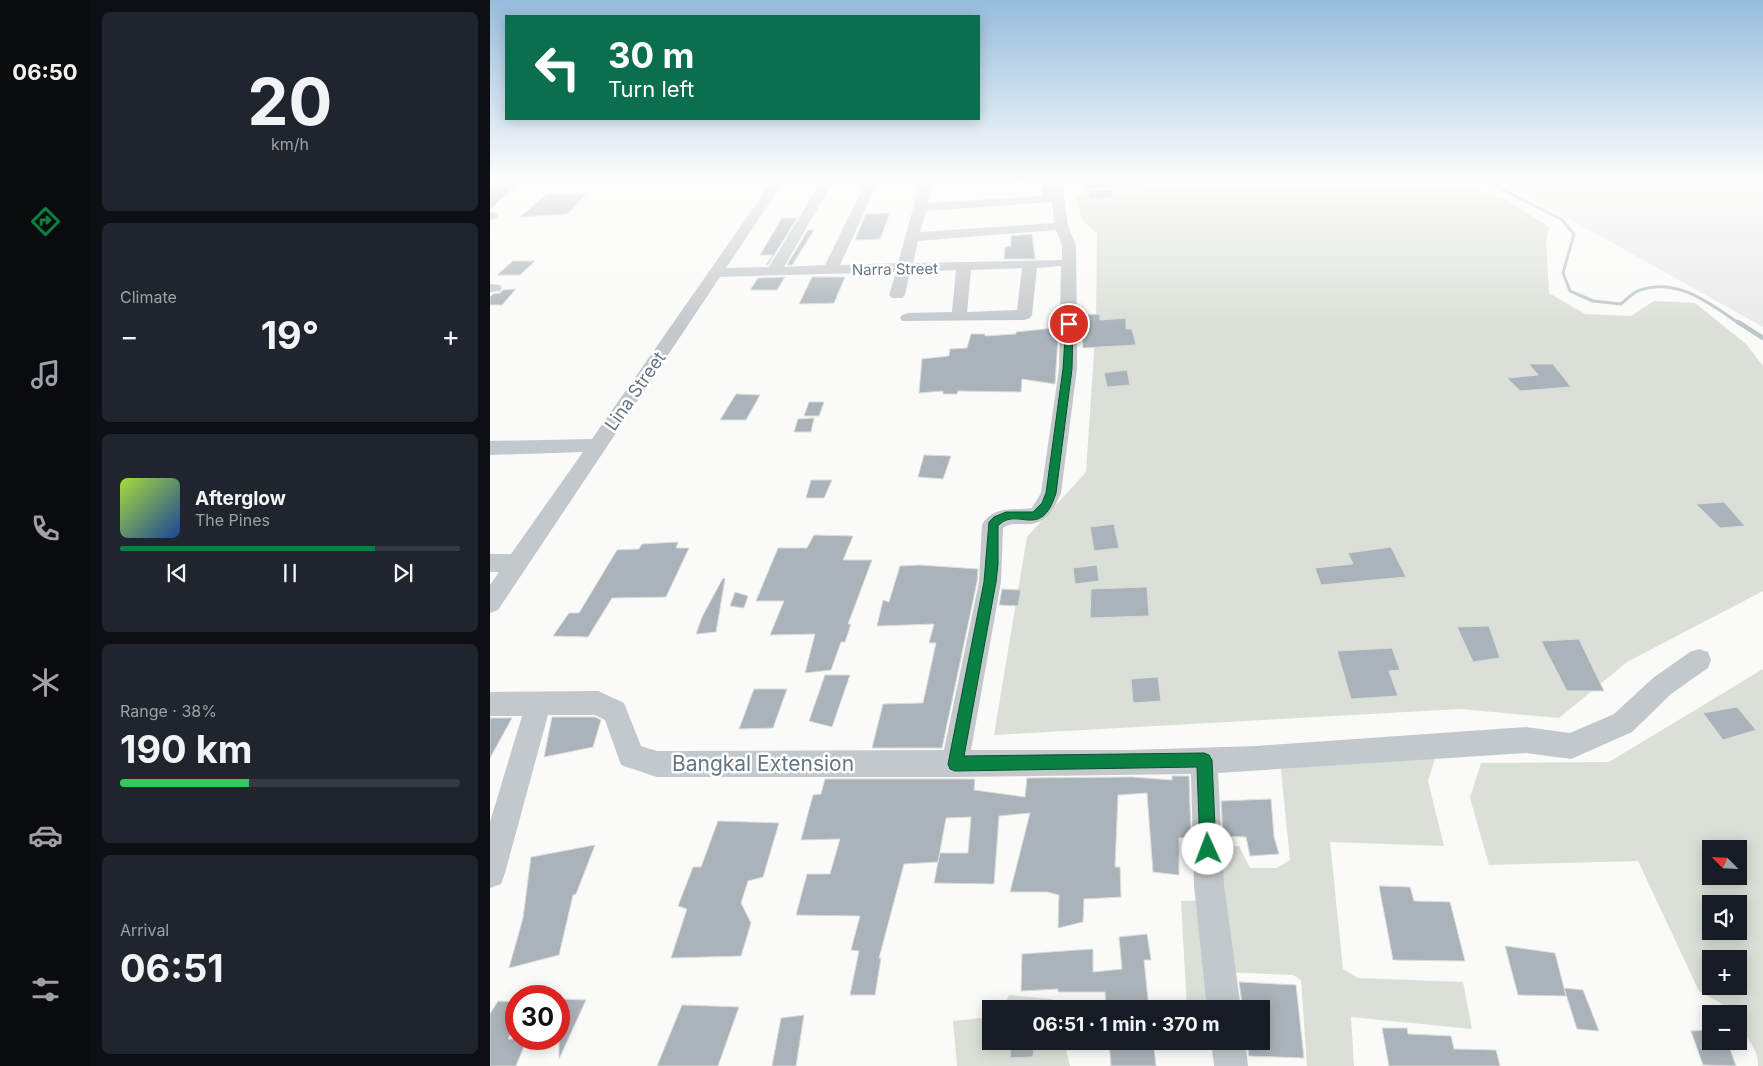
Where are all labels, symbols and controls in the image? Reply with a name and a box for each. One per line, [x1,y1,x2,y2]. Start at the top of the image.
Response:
text: 30 m [608,34,694,76]
icon: left [525,35,590,100]
text: 06:50 [12,59,78,85]
text: 20 [248,62,332,141]
text: Turn left [608,76,694,102]
text: km/h [271,134,309,154]
icon: directions [28,204,63,239]
street label: Narra Street [852,259,938,279]
text: Climate [120,287,177,307]
pin [1048,303,1090,345]
icon: arrive [1055,310,1083,338]
text: 19° [261,312,319,358]
text: − [120,319,139,353]
text: + [441,319,460,353]
street label: Lina Street [600,348,670,434]
icon: music [28,357,63,392]
text: Afterglow [195,487,286,510]
text: The Pines [195,510,270,530]
icon: phone [28,511,63,546]
icon: previous [163,559,191,587]
icon: pause [276,559,304,587]
icon: next [389,559,417,587]
icon: climate [28,665,63,700]
text: Range · 38% [120,701,217,721]
text: 190 km [120,726,252,772]
street label: Bangkal Extension [672,751,854,776]
icon: car [28,818,63,853]
position arrow [1181,822,1233,874]
north arrow [1702,840,1748,885]
map controls [1702,840,1747,1050]
button: sound [1702,895,1747,940]
text: Arrival [120,920,169,940]
text: 06:51 [120,945,224,991]
button: + [1702,950,1747,995]
icon: filters [28,972,63,1007]
speed limit sign: 30 [505,985,570,1050]
button: − [1702,1005,1747,1050]
text: 06:51 · 1 min · 370 m [1032,1013,1220,1036]

